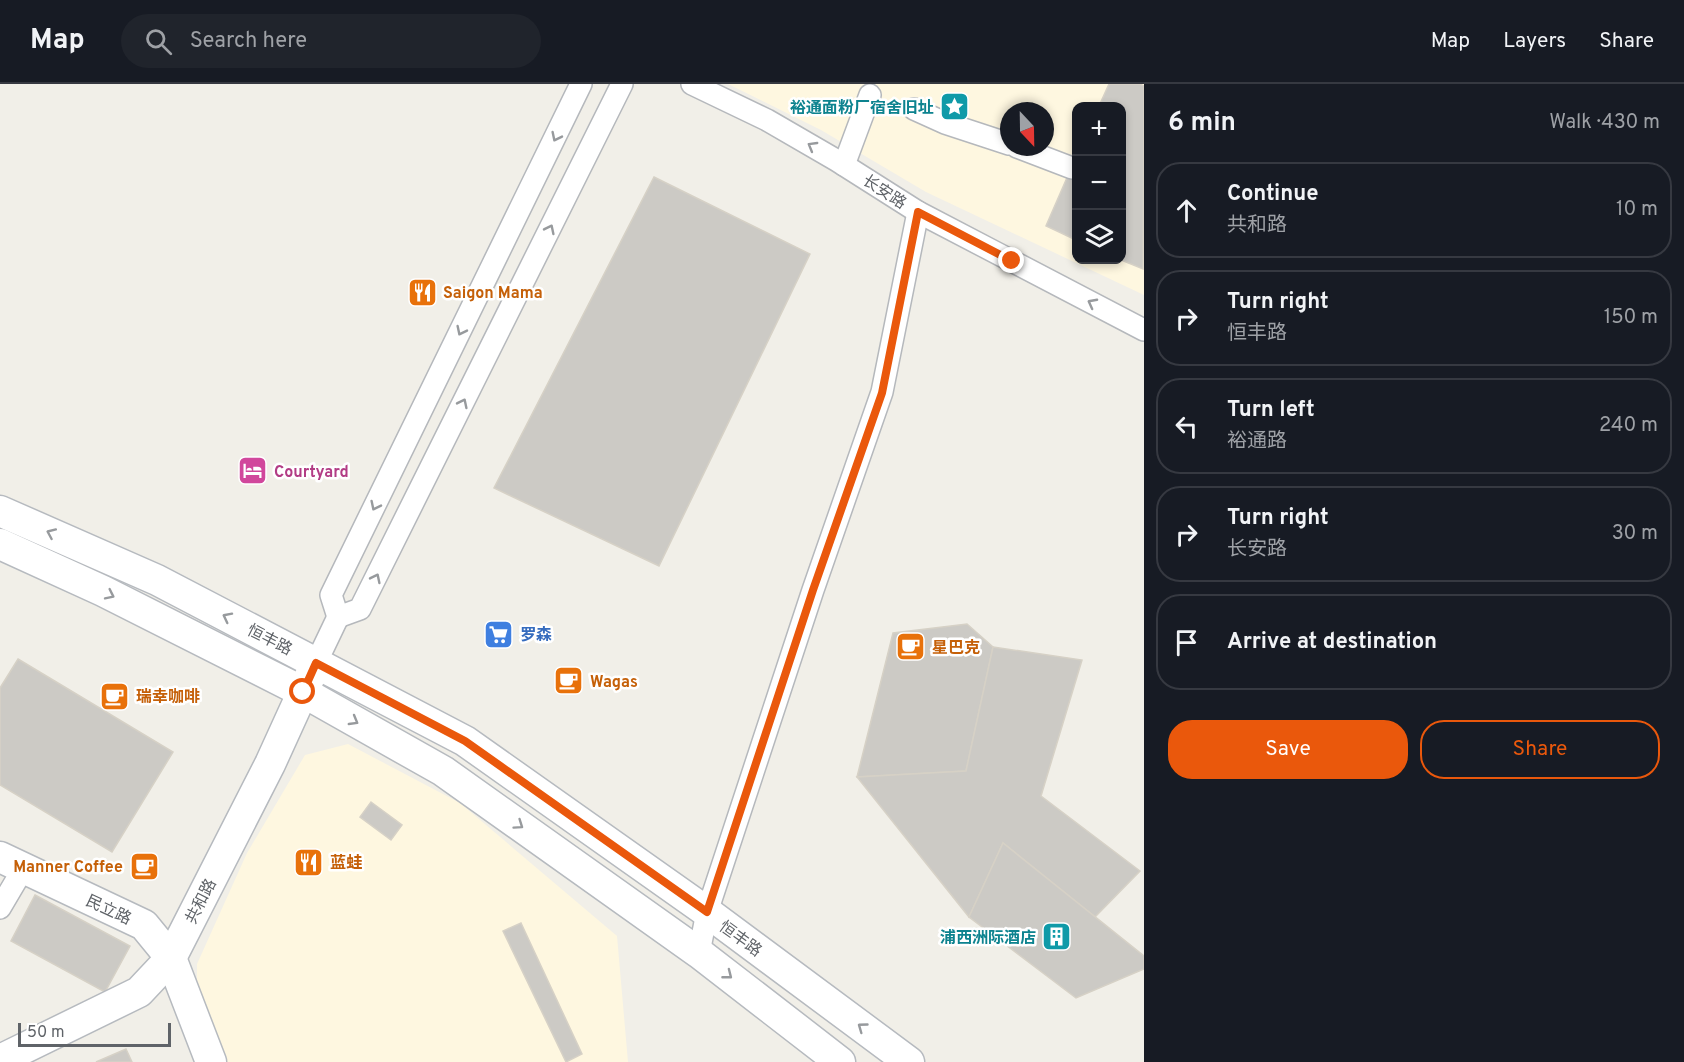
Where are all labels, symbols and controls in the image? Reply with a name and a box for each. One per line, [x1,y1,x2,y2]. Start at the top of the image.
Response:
search box [121,14,541,68]
text: Map [30,23,85,59]
icon: search [142,25,175,58]
text: Search here [190,28,307,55]
text: Map [1431,28,1470,55]
text: Layers [1503,28,1566,55]
text: Share [1599,28,1654,55]
place icon: 裕通面粉厂宿舍旧址 [939,91,971,123]
place label: 裕通面粉厂宿舍旧址 [790,99,934,119]
north arrow [1000,102,1054,156]
map controls [1072,102,1126,264]
button: + [1072,102,1126,156]
text: 6 min [1168,107,1236,140]
text: Walk · 430 m [1549,110,1660,136]
one-way arrow [551,130,563,141]
one-way arrow [808,142,819,153]
button: − [1072,156,1126,210]
street label: 长安路 [858,171,909,214]
text: Continue [1227,181,1318,208]
icon: ahead [1170,194,1203,227]
text: 10 m [1616,197,1658,223]
button: layers [1072,210,1126,264]
text: 共和路 [1227,213,1287,239]
one-way arrow [542,224,554,235]
route end [998,247,1024,273]
restaurant icon: Saigon Mama [406,276,438,308]
place label: Saigon Mama [443,284,543,304]
text: Turn right [1227,289,1329,316]
one-way arrow [1088,299,1098,310]
icon: right [1170,302,1203,335]
text: 150 m [1604,305,1658,331]
text: 恒丰路 [1227,321,1287,347]
one-way arrow [456,324,468,335]
text: Turn left [1227,397,1315,424]
one-way arrow [456,399,467,410]
icon: left [1170,410,1203,443]
text: 240 m [1599,413,1658,439]
text: 裕通路 [1227,429,1287,455]
hotel icon: Courtyard [237,455,269,487]
place label: Courtyard [274,463,349,483]
one-way arrow [370,499,382,510]
text: Turn right [1227,505,1329,532]
icon: right [1170,518,1203,551]
text: 30 m [1612,521,1658,547]
one-way arrow [46,529,57,541]
text: 长安路 [1227,537,1287,563]
one-way arrow [369,573,380,584]
one-way arrow [104,588,115,599]
one-way arrow [222,613,233,624]
supermarket icon: 罗森 [483,618,515,650]
street label: 恒丰路 [243,621,295,661]
place label: 罗森 [520,626,552,646]
icon: arrive [1170,626,1203,659]
text: Arrive at destination [1227,629,1437,656]
cafe icon: 星巴克 [895,631,927,663]
place label: 星巴克 [932,639,980,659]
cafe icon: Wagas [553,665,585,697]
place label: Wagas [590,673,638,693]
route start [289,678,315,704]
cafe icon: 瑞幸咖啡 [99,680,131,712]
place label: 瑞幸咖啡 [136,688,200,708]
one-way arrow [348,713,358,725]
button: Save [1168,720,1408,779]
button: Share [1420,720,1660,779]
one-way arrow [512,818,523,829]
restaurant icon: 蓝蛙 [293,846,325,878]
cafe icon: Manner Coffee [128,850,160,882]
place label: 蓝蛙 [330,853,362,874]
place label: Manner Coffee [13,858,123,878]
street label: 共和路 [182,876,222,928]
street label: 民立路 [82,892,134,930]
street label: 恒丰路 [715,917,765,962]
building icon: 浦西洲际酒店 [1041,921,1073,953]
place label: 浦西洲际酒店 [940,928,1036,949]
one-way arrow [721,968,732,979]
scale bar [18,1020,171,1048]
text: 50 m [27,1023,65,1043]
one-way arrow [858,1023,869,1034]

